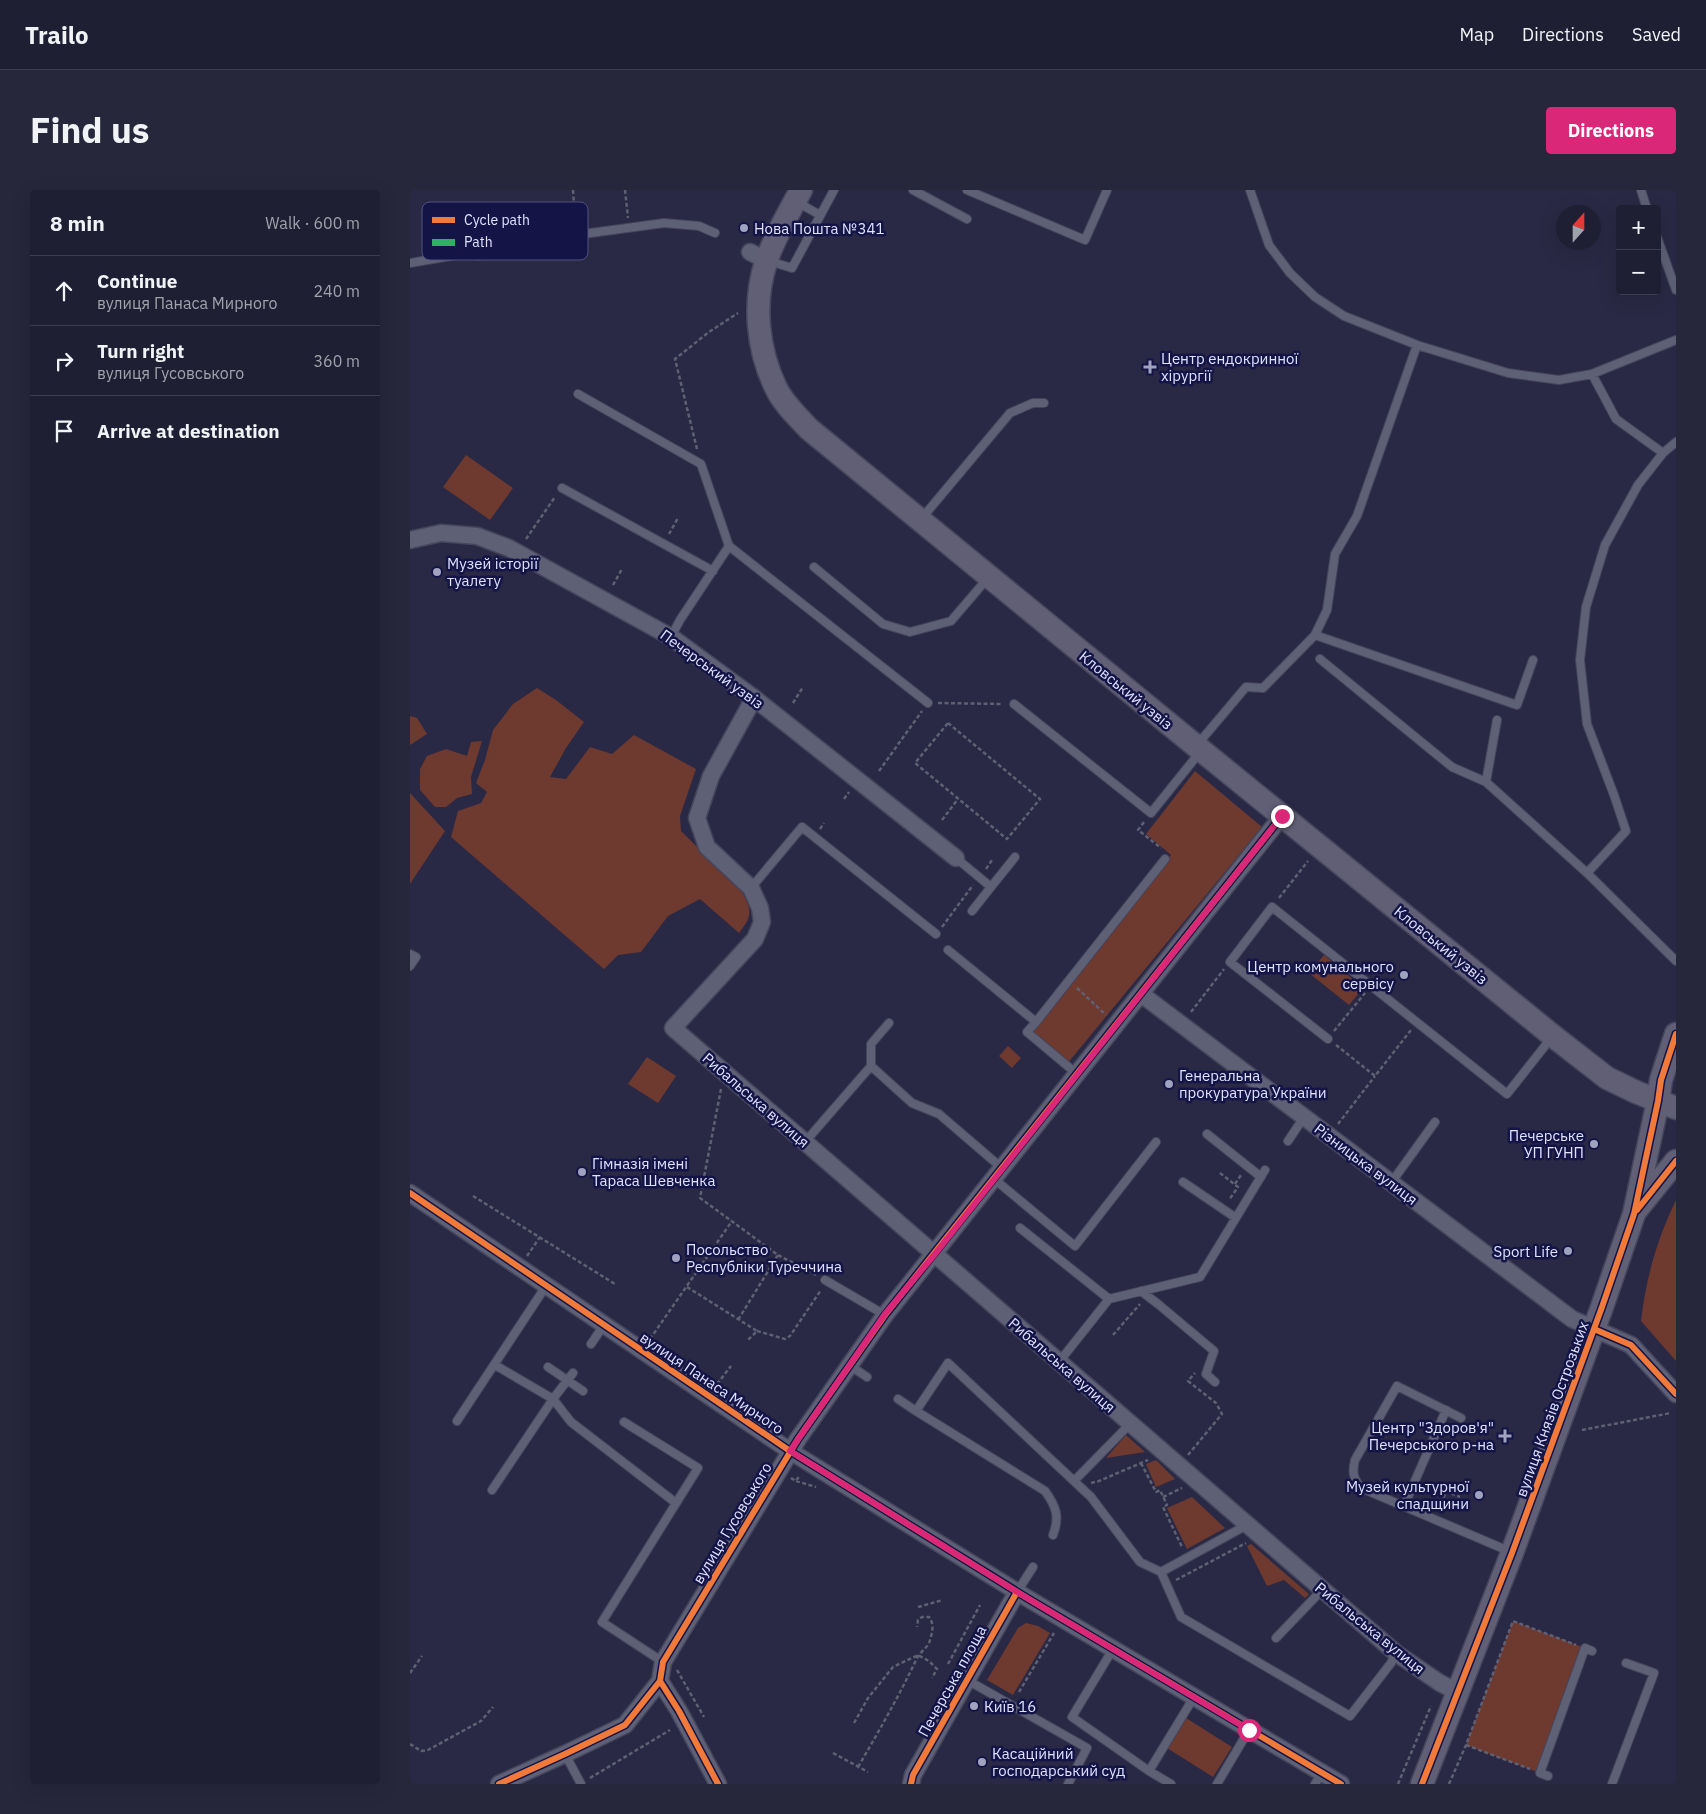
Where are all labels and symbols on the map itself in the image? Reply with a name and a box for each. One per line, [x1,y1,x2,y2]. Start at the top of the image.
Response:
legend [422,202,588,260]
north arrow [1556,205,1601,250]
text: Cycle path [464,211,530,229]
place label: Нова Пошта №341 [754,219,884,238]
marker: Нова Пошта №341 [738,222,750,234]
text: Path [464,233,493,251]
place label: Центр ендокринної хірургії [1161,349,1298,385]
marker: Центр ендокринної хірургії [1143,360,1157,374]
place label: Музей історії туалету [447,554,538,590]
marker: Музей історії туалету [431,566,443,578]
street label: Печерський узвіз [657,625,767,713]
street label: Кловський узвіз [1075,647,1177,733]
route end [1271,805,1294,828]
street label: Кловський узвіз [1390,902,1492,988]
place label: Центр комунального сервісу [1247,957,1395,993]
marker: Центр комунального сервісу [1398,969,1410,981]
street label: Рибальська вулиця [699,1048,813,1152]
place label: Генеральна прокуратура України [1179,1066,1327,1102]
marker: Генеральна прокуратура України [1163,1078,1175,1090]
street label: Різницька вулиця [1311,1119,1421,1209]
place label: Печерське УП ГУНП [1509,1126,1584,1162]
marker: Печерське УП ГУНП [1588,1138,1600,1150]
place label: Гімназія імені Тараса Шевченка [592,1154,715,1190]
marker: Гімназія імені Тараса Шевченка [576,1166,588,1178]
place label: Посольство Республіки Туреччина [686,1240,842,1276]
place label: Sport Life [1494,1242,1558,1261]
marker: Sport Life [1562,1245,1574,1257]
marker: Посольство Республіки Туреччина [670,1252,682,1264]
street label: Рибальська вулиця [1005,1313,1119,1417]
street label: вулиця Князів Острозьких [1511,1318,1593,1499]
street label: вулиця Панаса Мирного [637,1328,787,1438]
place label: Центр "Здоров'я" Печерського р-на [1369,1418,1494,1454]
marker: Центр "Здоров'я" Печерського р-на [1498,1429,1512,1443]
street label: вулиця Гусовського [688,1459,776,1587]
place label: Музей культурної спадщини [1346,1477,1469,1513]
marker: Музей культурної спадщини [1473,1489,1485,1501]
street label: Рибальська вулиця [1311,1578,1429,1678]
street label: Печерська площа [914,1622,990,1740]
place label: Київ 16 [984,1697,1036,1716]
marker: Київ 16 [968,1700,980,1712]
route start [1238,1719,1261,1742]
place label: Касаційний господарський суд [992,1744,1125,1780]
marker: Касаційний господарський суд [976,1756,988,1768]

